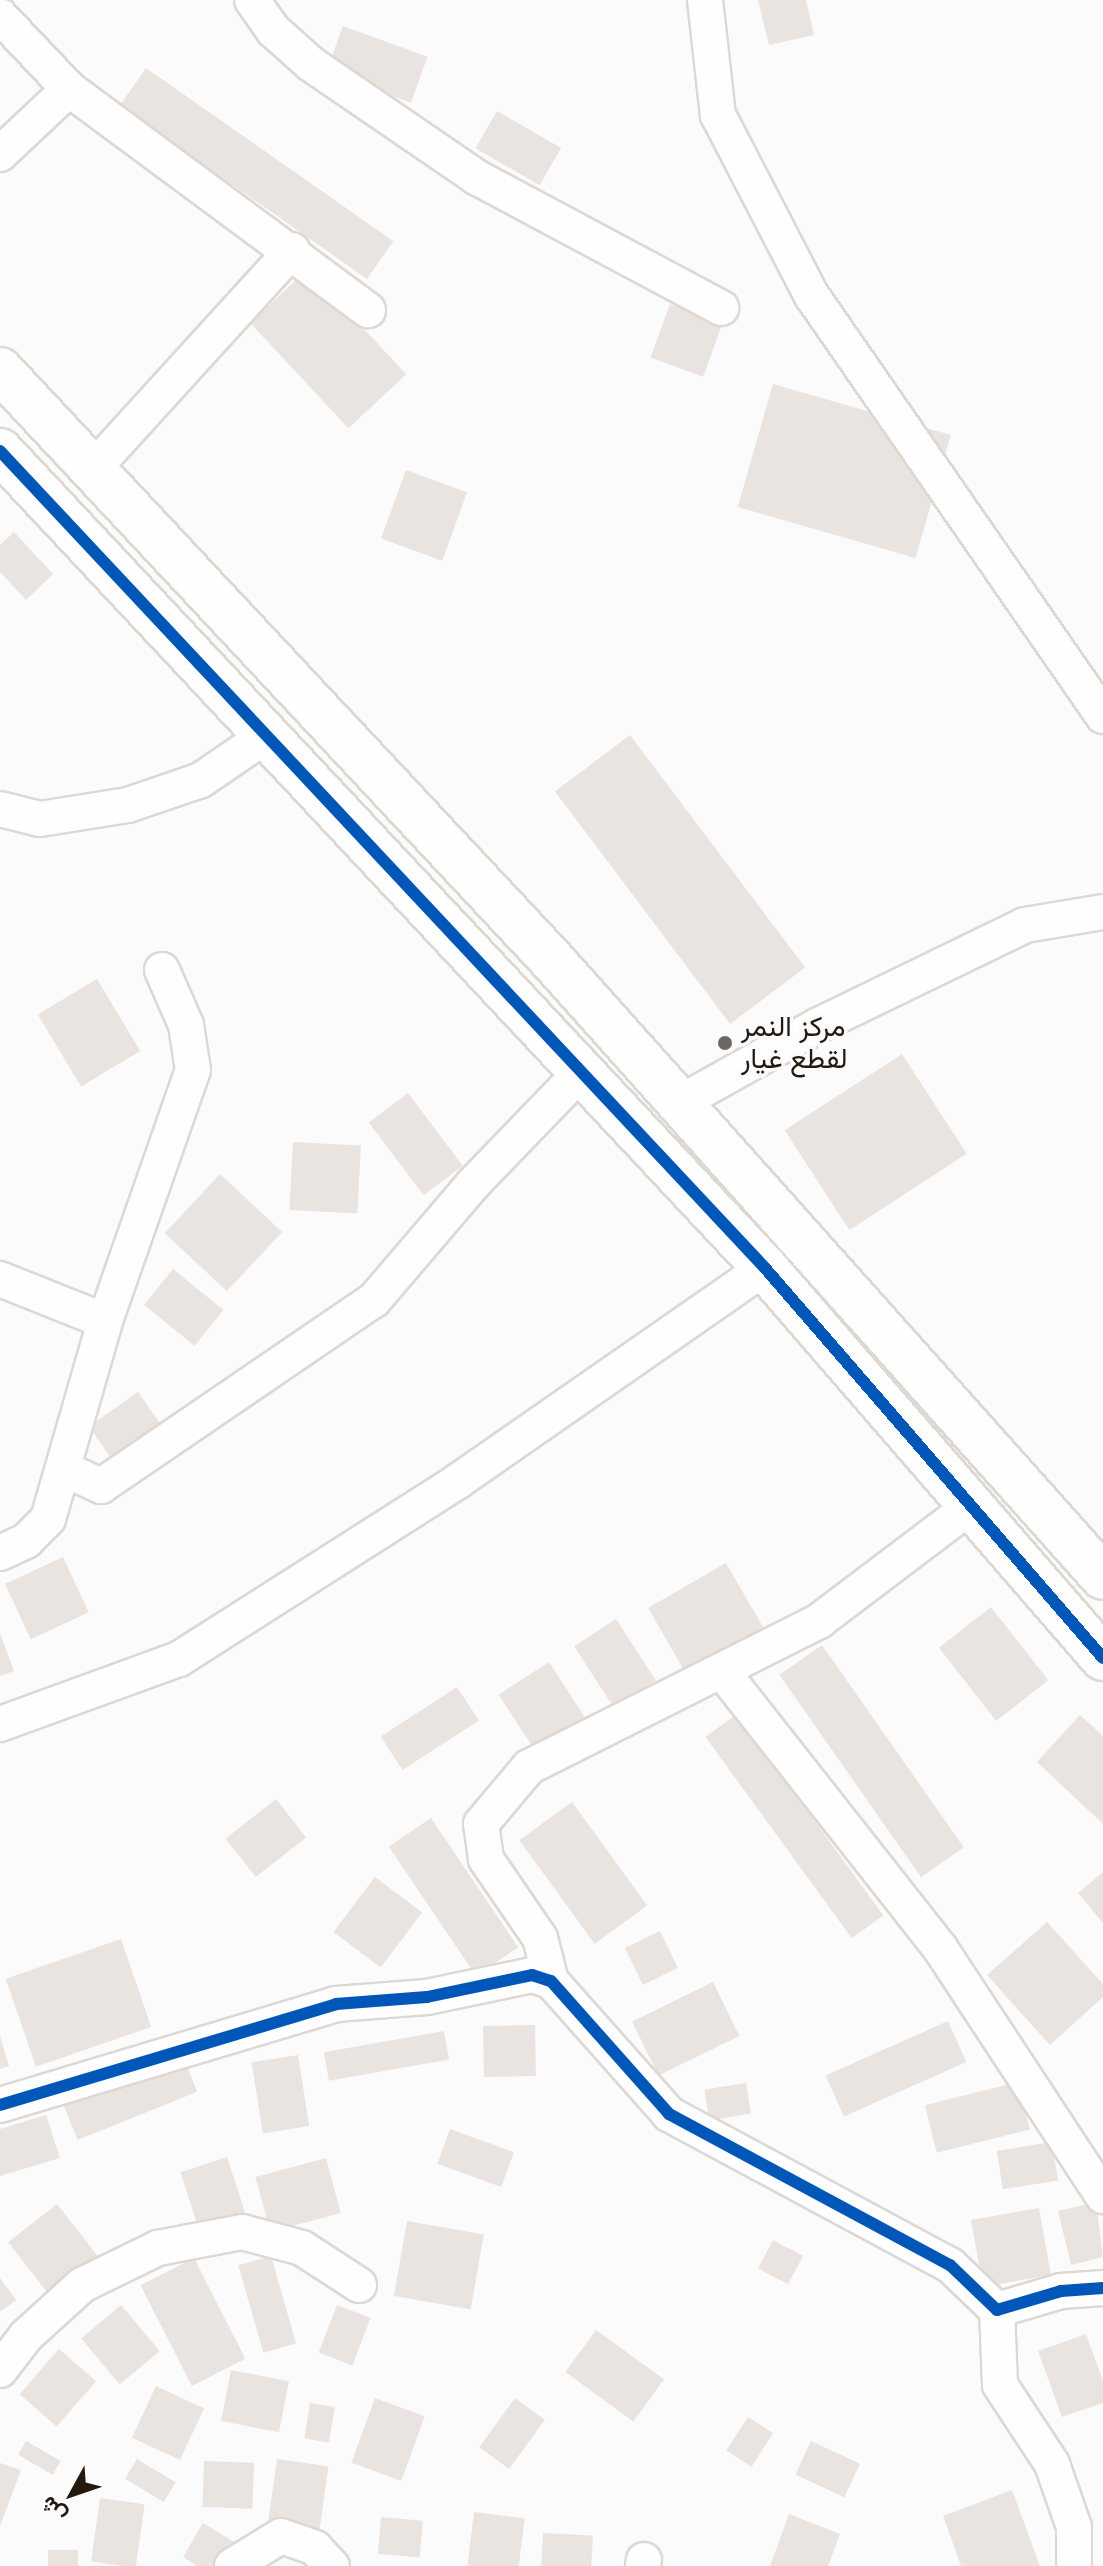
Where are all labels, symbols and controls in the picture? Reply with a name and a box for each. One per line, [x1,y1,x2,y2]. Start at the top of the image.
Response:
place label: مركز النمر لقطع غيار [741,1010,848,1076]
marker: مركز النمر لقطع غيار [716,1034,734,1052]
north arrow [32,2454,112,2534]
text: ش [35,2491,72,2528]

